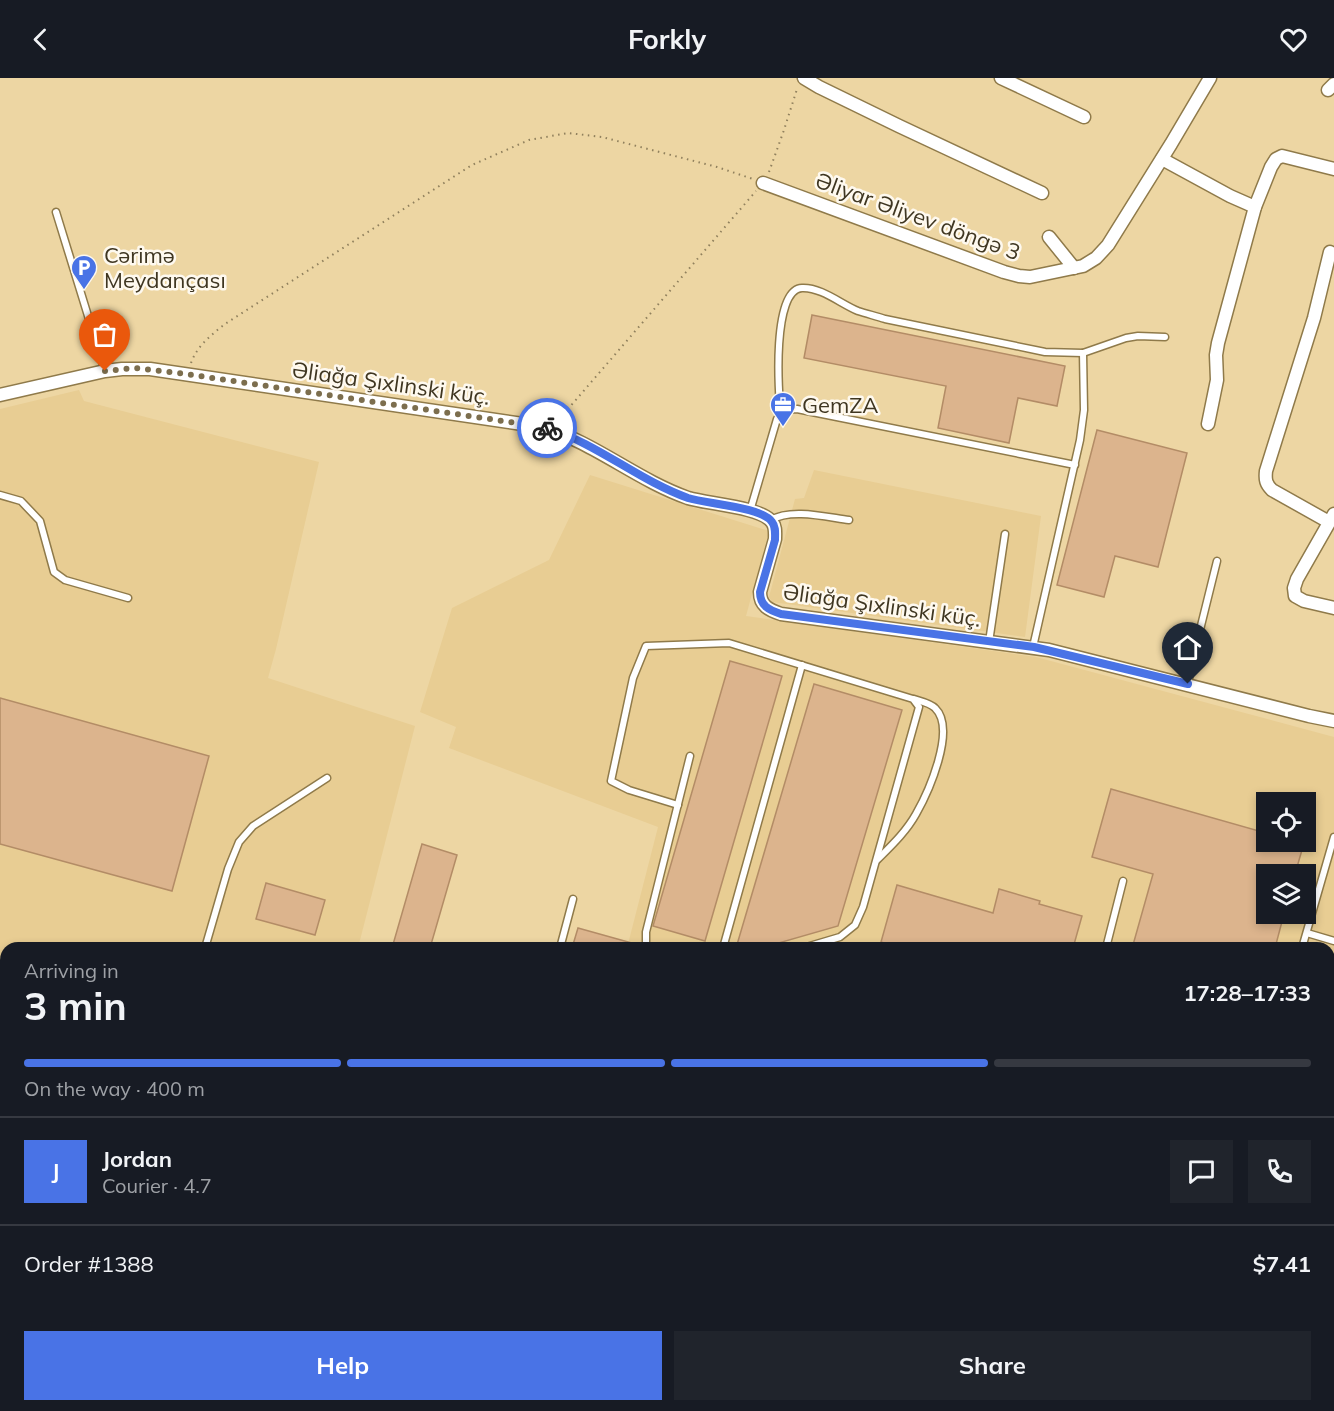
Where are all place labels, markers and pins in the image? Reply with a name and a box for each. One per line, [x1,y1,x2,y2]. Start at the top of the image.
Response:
place label: Cərimə Meydançası [104,241,226,294]
parking icon: Cərimə Meydançası [69,253,99,291]
pin [79,309,130,371]
office icon: GemZA [768,390,798,428]
place label: GemZA [802,391,878,419]
pin [1162,622,1213,684]

